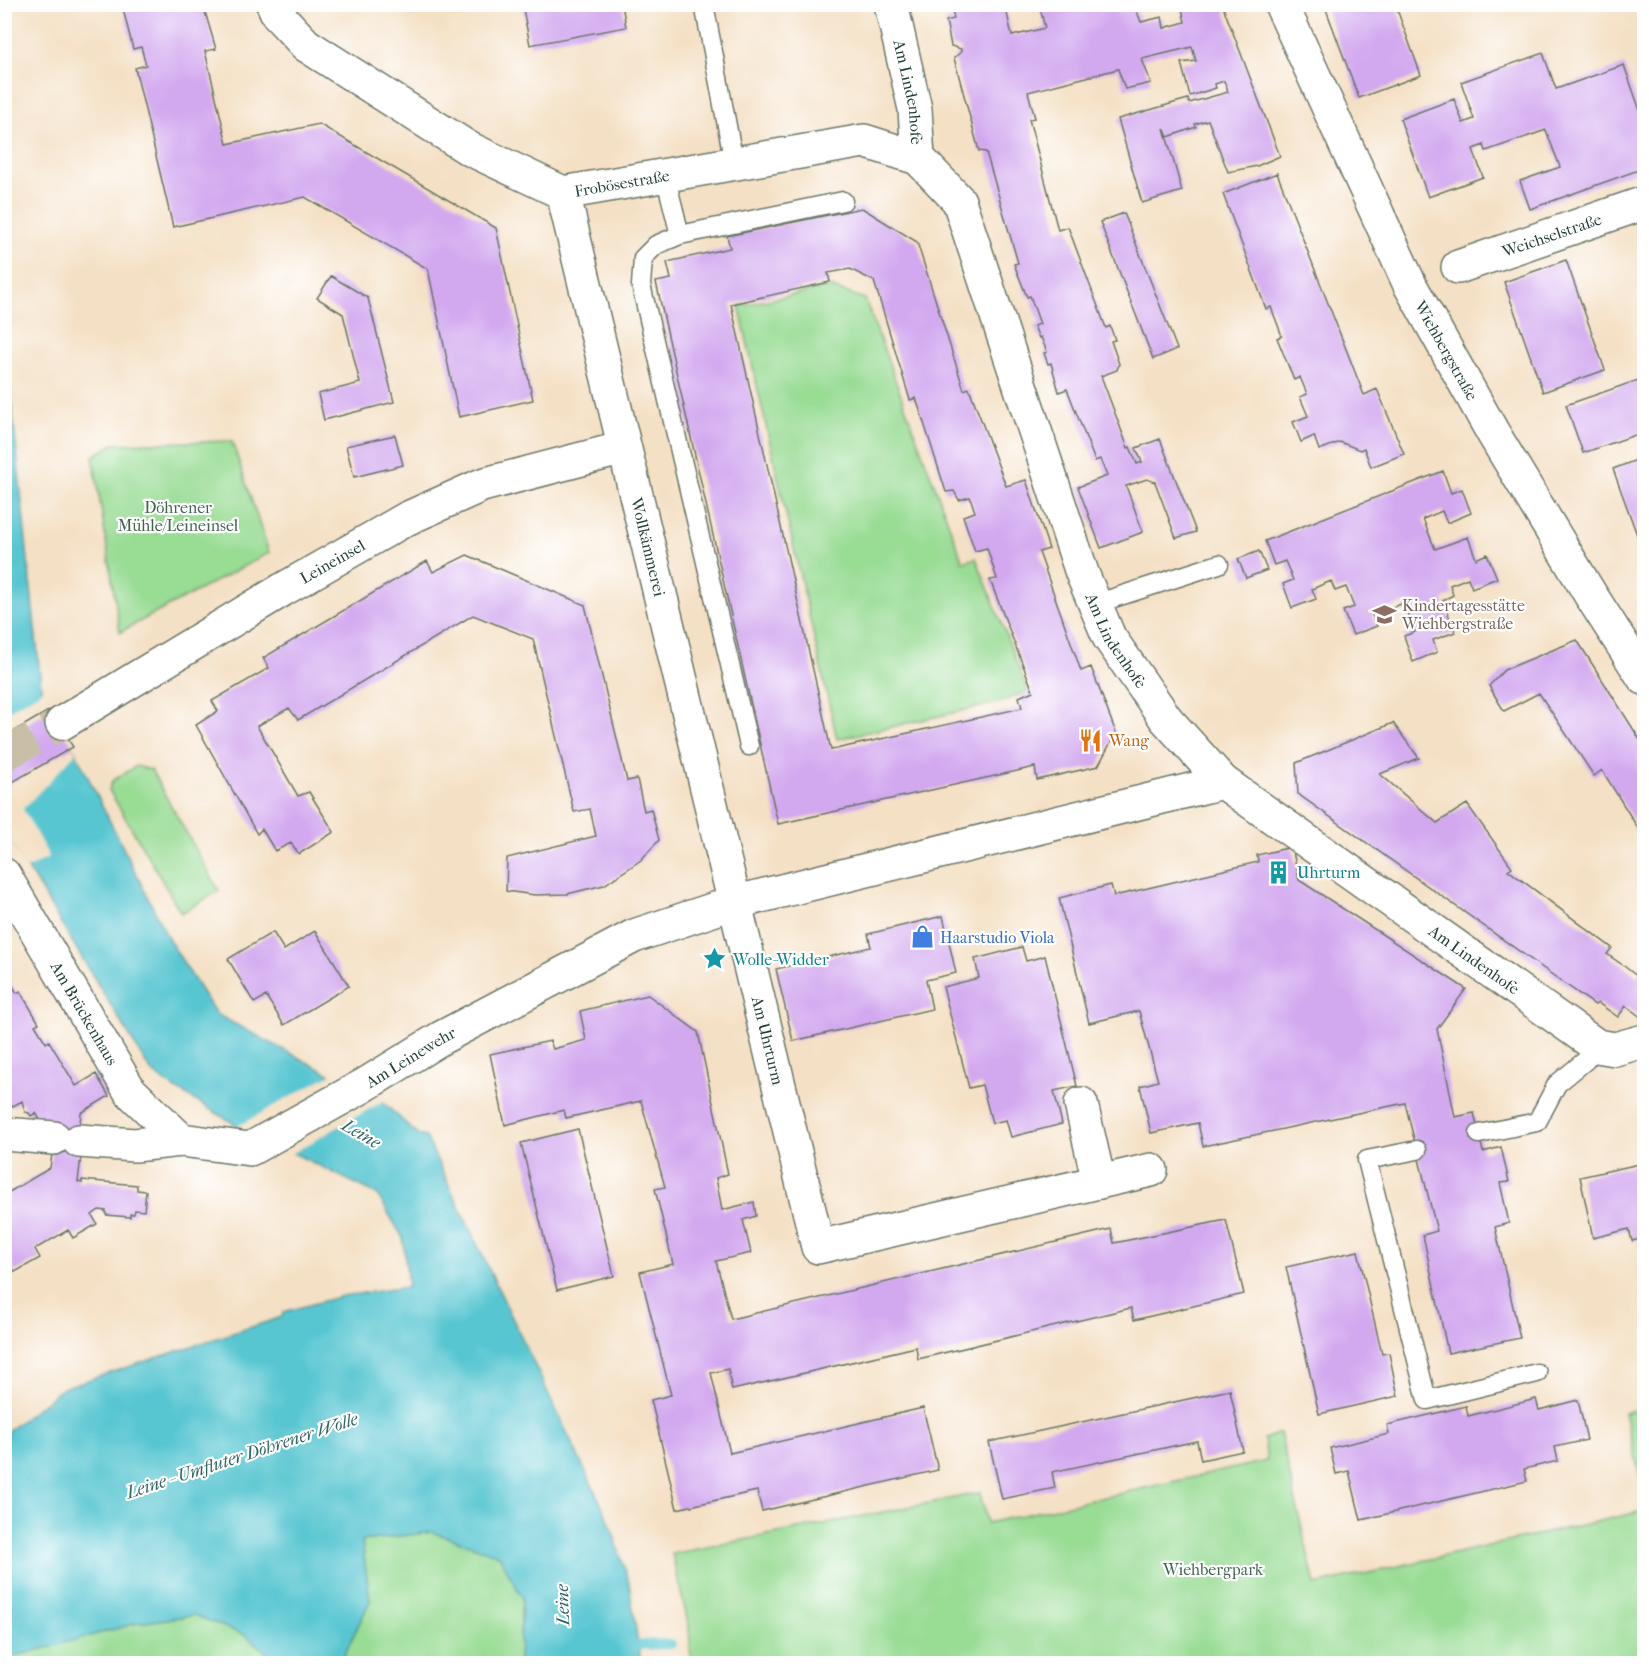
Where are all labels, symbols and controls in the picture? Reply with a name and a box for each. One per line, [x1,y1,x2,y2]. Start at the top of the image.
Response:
street label: Am Lindenhofe [890,37,927,145]
street label: Frobösestraße [573,165,671,200]
street label: Weichselstraße [1498,209,1604,261]
street label: Wiehbergstraße [1411,296,1482,403]
street label: Wollkämmerei [627,495,670,598]
park label: Döhrener Mühle/Leineinsel [118,498,239,535]
street label: Leineinsel [296,535,369,587]
street label: Am Lindenhofe [1082,589,1151,692]
place label: Kindertagesstätte Wiehbergstraße [1401,596,1525,633]
school or university icon: Kindertagesstätte Wiehbergstraße [1371,601,1397,627]
restaurant icon: Wang [1078,727,1104,753]
place label: Wang [1108,731,1149,750]
building icon: Uhrturm [1266,859,1292,885]
place label: Uhrturm [1297,863,1361,882]
street label: Am Lindenhofe [1425,920,1523,998]
shop icon: Haarstudio Viola [909,924,935,950]
place label: Haarstudio Viola [940,928,1055,947]
place icon: Wolle-Widder [702,946,728,972]
place label: Wolle-Widder [732,950,829,969]
street label: Am Brückenhaus [46,957,122,1069]
street label: Am Uhrturm [748,993,788,1087]
street label: Am Leinewehr [361,1023,459,1092]
water label: Leine [336,1114,385,1154]
water label: Leine - Umfluter Döhrener Wolle [122,1408,361,1504]
park label: Wiehbergpark [1162,1560,1264,1579]
water label: Leine [552,1583,574,1628]

